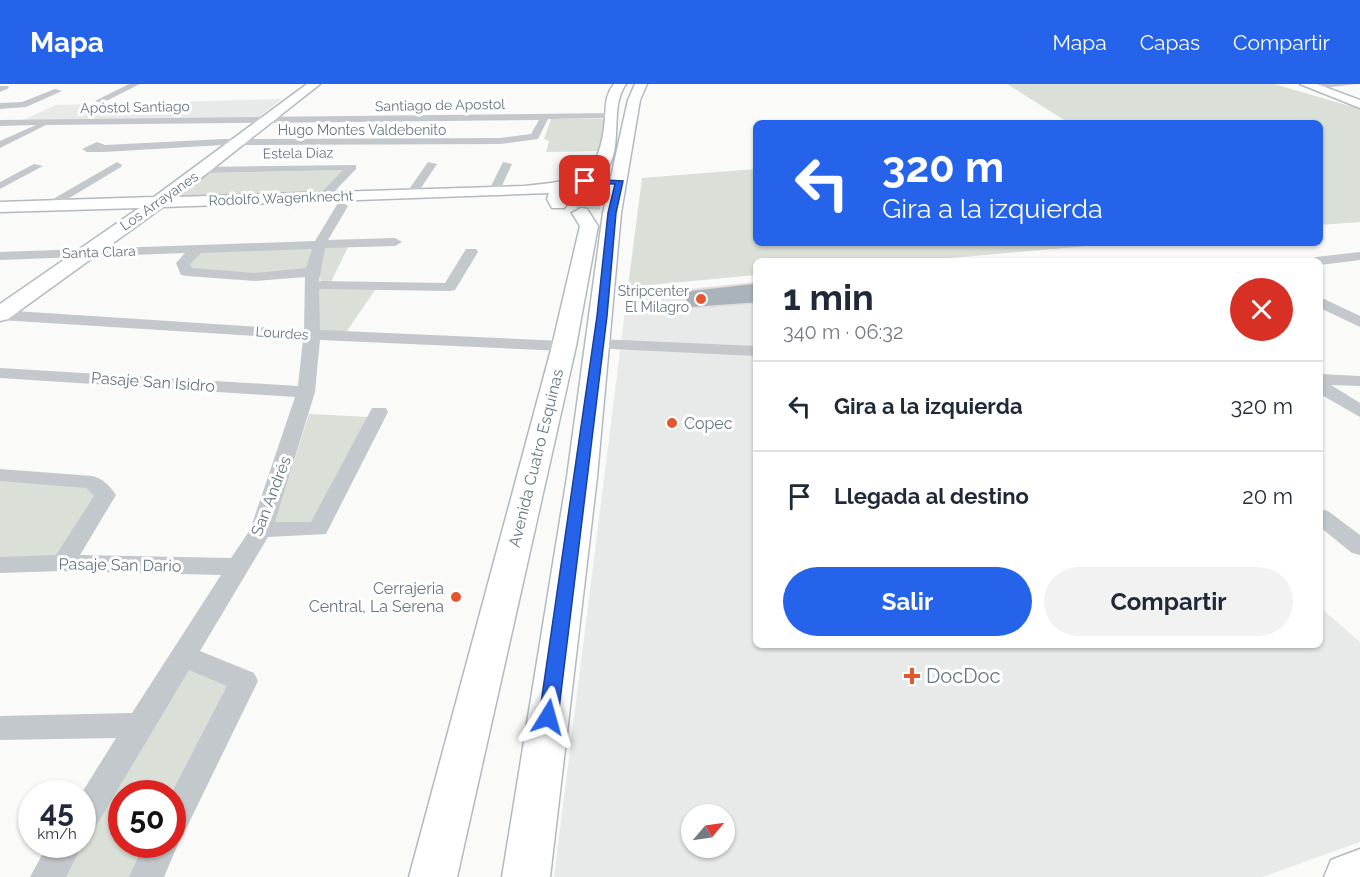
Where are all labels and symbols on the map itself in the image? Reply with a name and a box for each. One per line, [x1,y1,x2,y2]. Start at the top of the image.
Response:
street label: Santiago de Apostol [375,96,505,114]
street label: Apóstol Santiago [80,98,190,116]
street label: Hugo Montes Valdebenito [278,122,446,138]
street label: Estela Díaz [263,144,334,162]
pin [559,155,610,206]
street label: Los Arrayanes [117,168,201,234]
street label: Rodolfo Wagenknecht [208,187,354,209]
street label: Santa Clara [62,243,136,261]
place label: Stripcenter El Milagro [618,283,689,315]
marker: Stripcenter El Milagro [694,292,708,306]
street label: Lourdes [255,323,309,343]
street label: Avenida Cuatro Esquinas [505,367,567,549]
street label: Pasaje San Isidro [91,368,215,396]
place label: Copec [684,414,733,433]
marker: Copec [665,416,679,430]
street label: San Andrés [247,453,295,539]
street label: Pasaje San Dario [59,554,181,576]
place label: Cerrajeria Central, La Serena [309,579,444,616]
marker: Cerrajeria Central, La Serena [449,590,463,604]
place label: DocDoc [926,664,1000,688]
marker: DocDoc [903,667,921,685]
position arrow [516,685,580,749]
speed limit sign: 50 [108,780,186,858]
north arrow [681,804,735,858]

